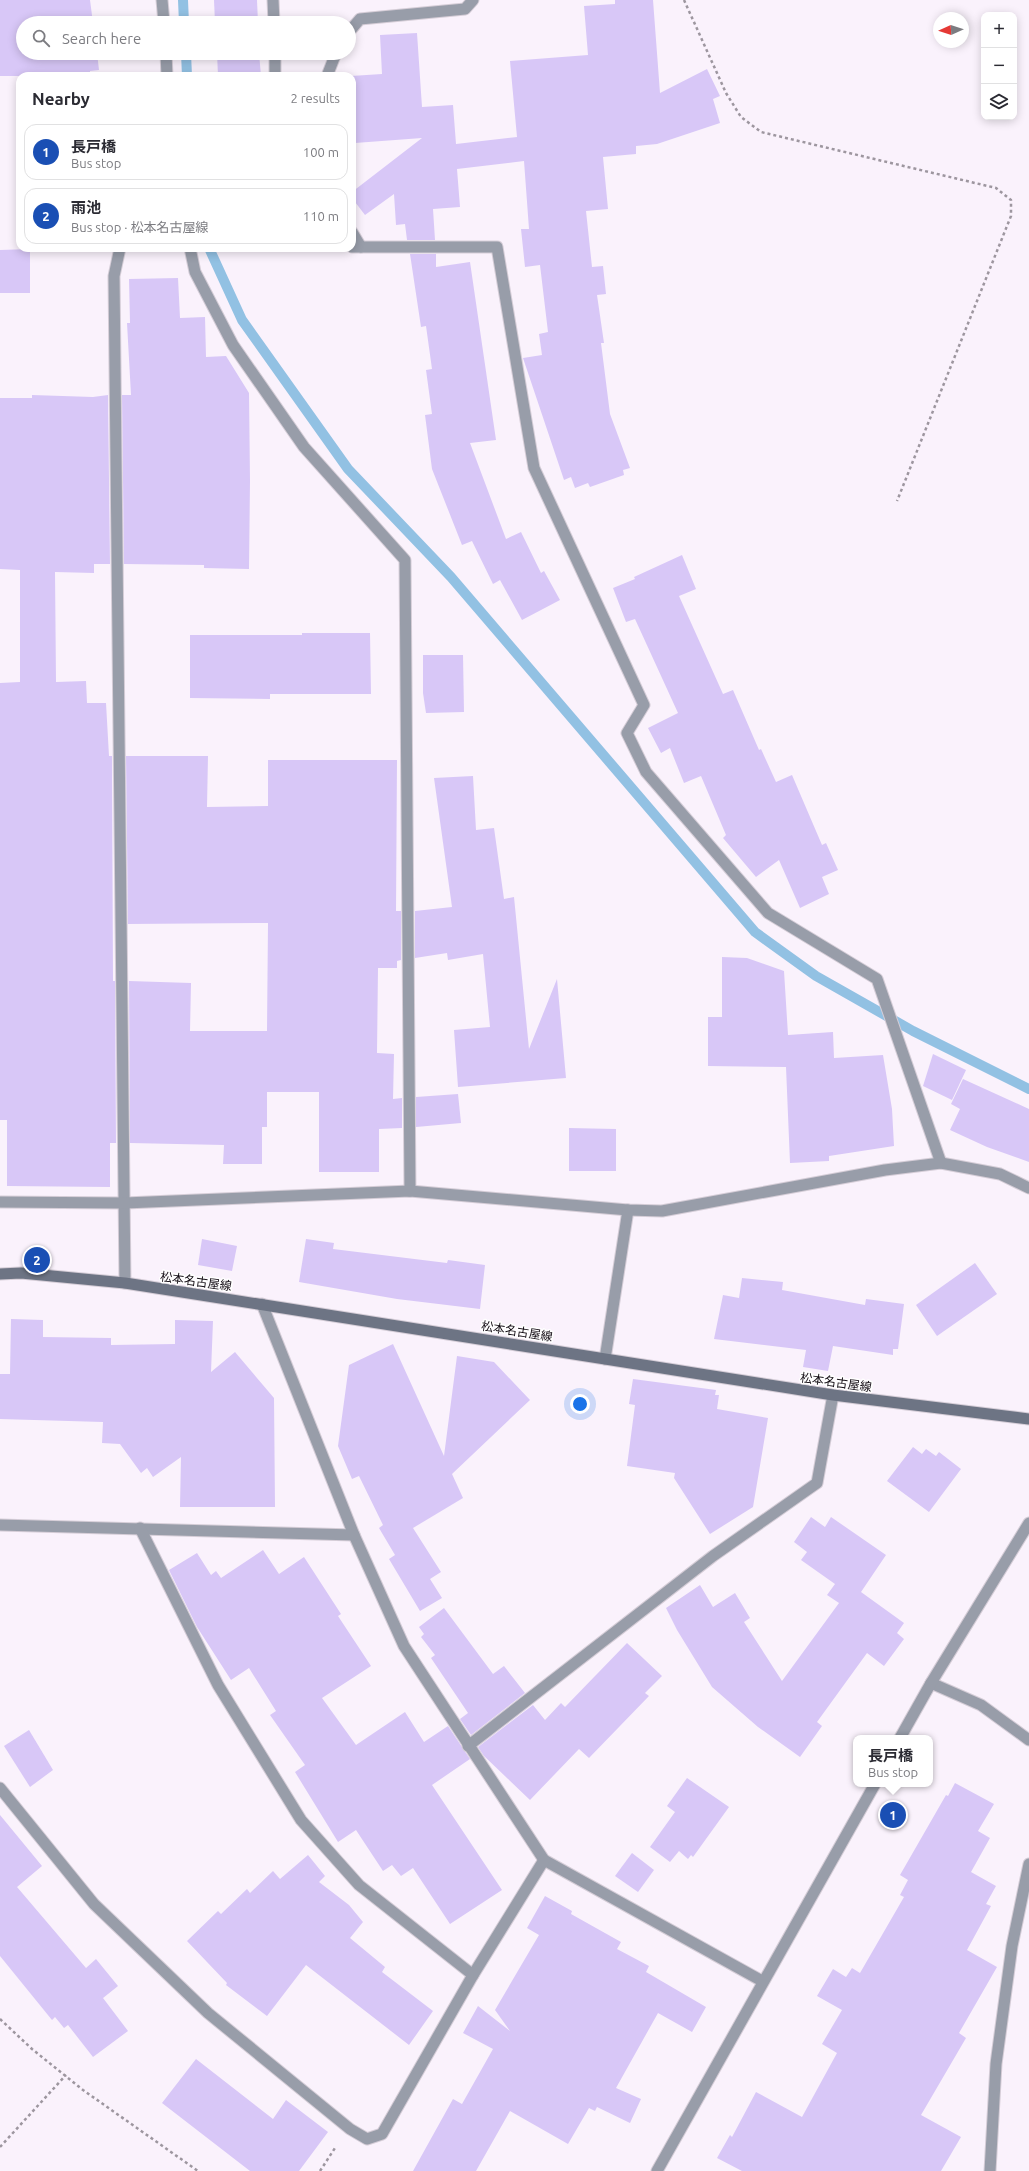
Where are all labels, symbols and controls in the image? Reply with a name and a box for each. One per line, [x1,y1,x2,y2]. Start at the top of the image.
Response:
north arrow [933,12,969,48]
map controls [981,12,1017,120]
button: + [981,12,1017,48]
search box [16,16,356,60]
icon: search [30,27,52,49]
text: Search here [62,30,141,47]
button: − [981,48,1017,84]
button: layers [981,84,1017,120]
text: Nearby [32,89,90,108]
text: 2 results [290,91,340,105]
text: 長戸橋 [71,138,116,155]
text: 1 [42,145,50,159]
text: 100 m [303,145,339,159]
text: Bus stop [71,156,121,170]
text: 雨池 [71,199,101,216]
text: 2 [42,209,50,223]
text: 110 m [303,209,339,223]
text: Bus stop · 松本名古屋線 [71,220,208,234]
pin: 2 [24,1245,50,1275]
street label: 松本名古屋線 [159,1270,233,1292]
street label: 松本名古屋線 [480,1319,554,1343]
street label: 松本名古屋線 [799,1371,873,1393]
your location [570,1394,590,1414]
popup [853,1735,933,1787]
text: 長戸橋 [868,1747,913,1764]
text: Bus stop [868,1765,918,1779]
pin: 1 [880,1800,906,1830]

